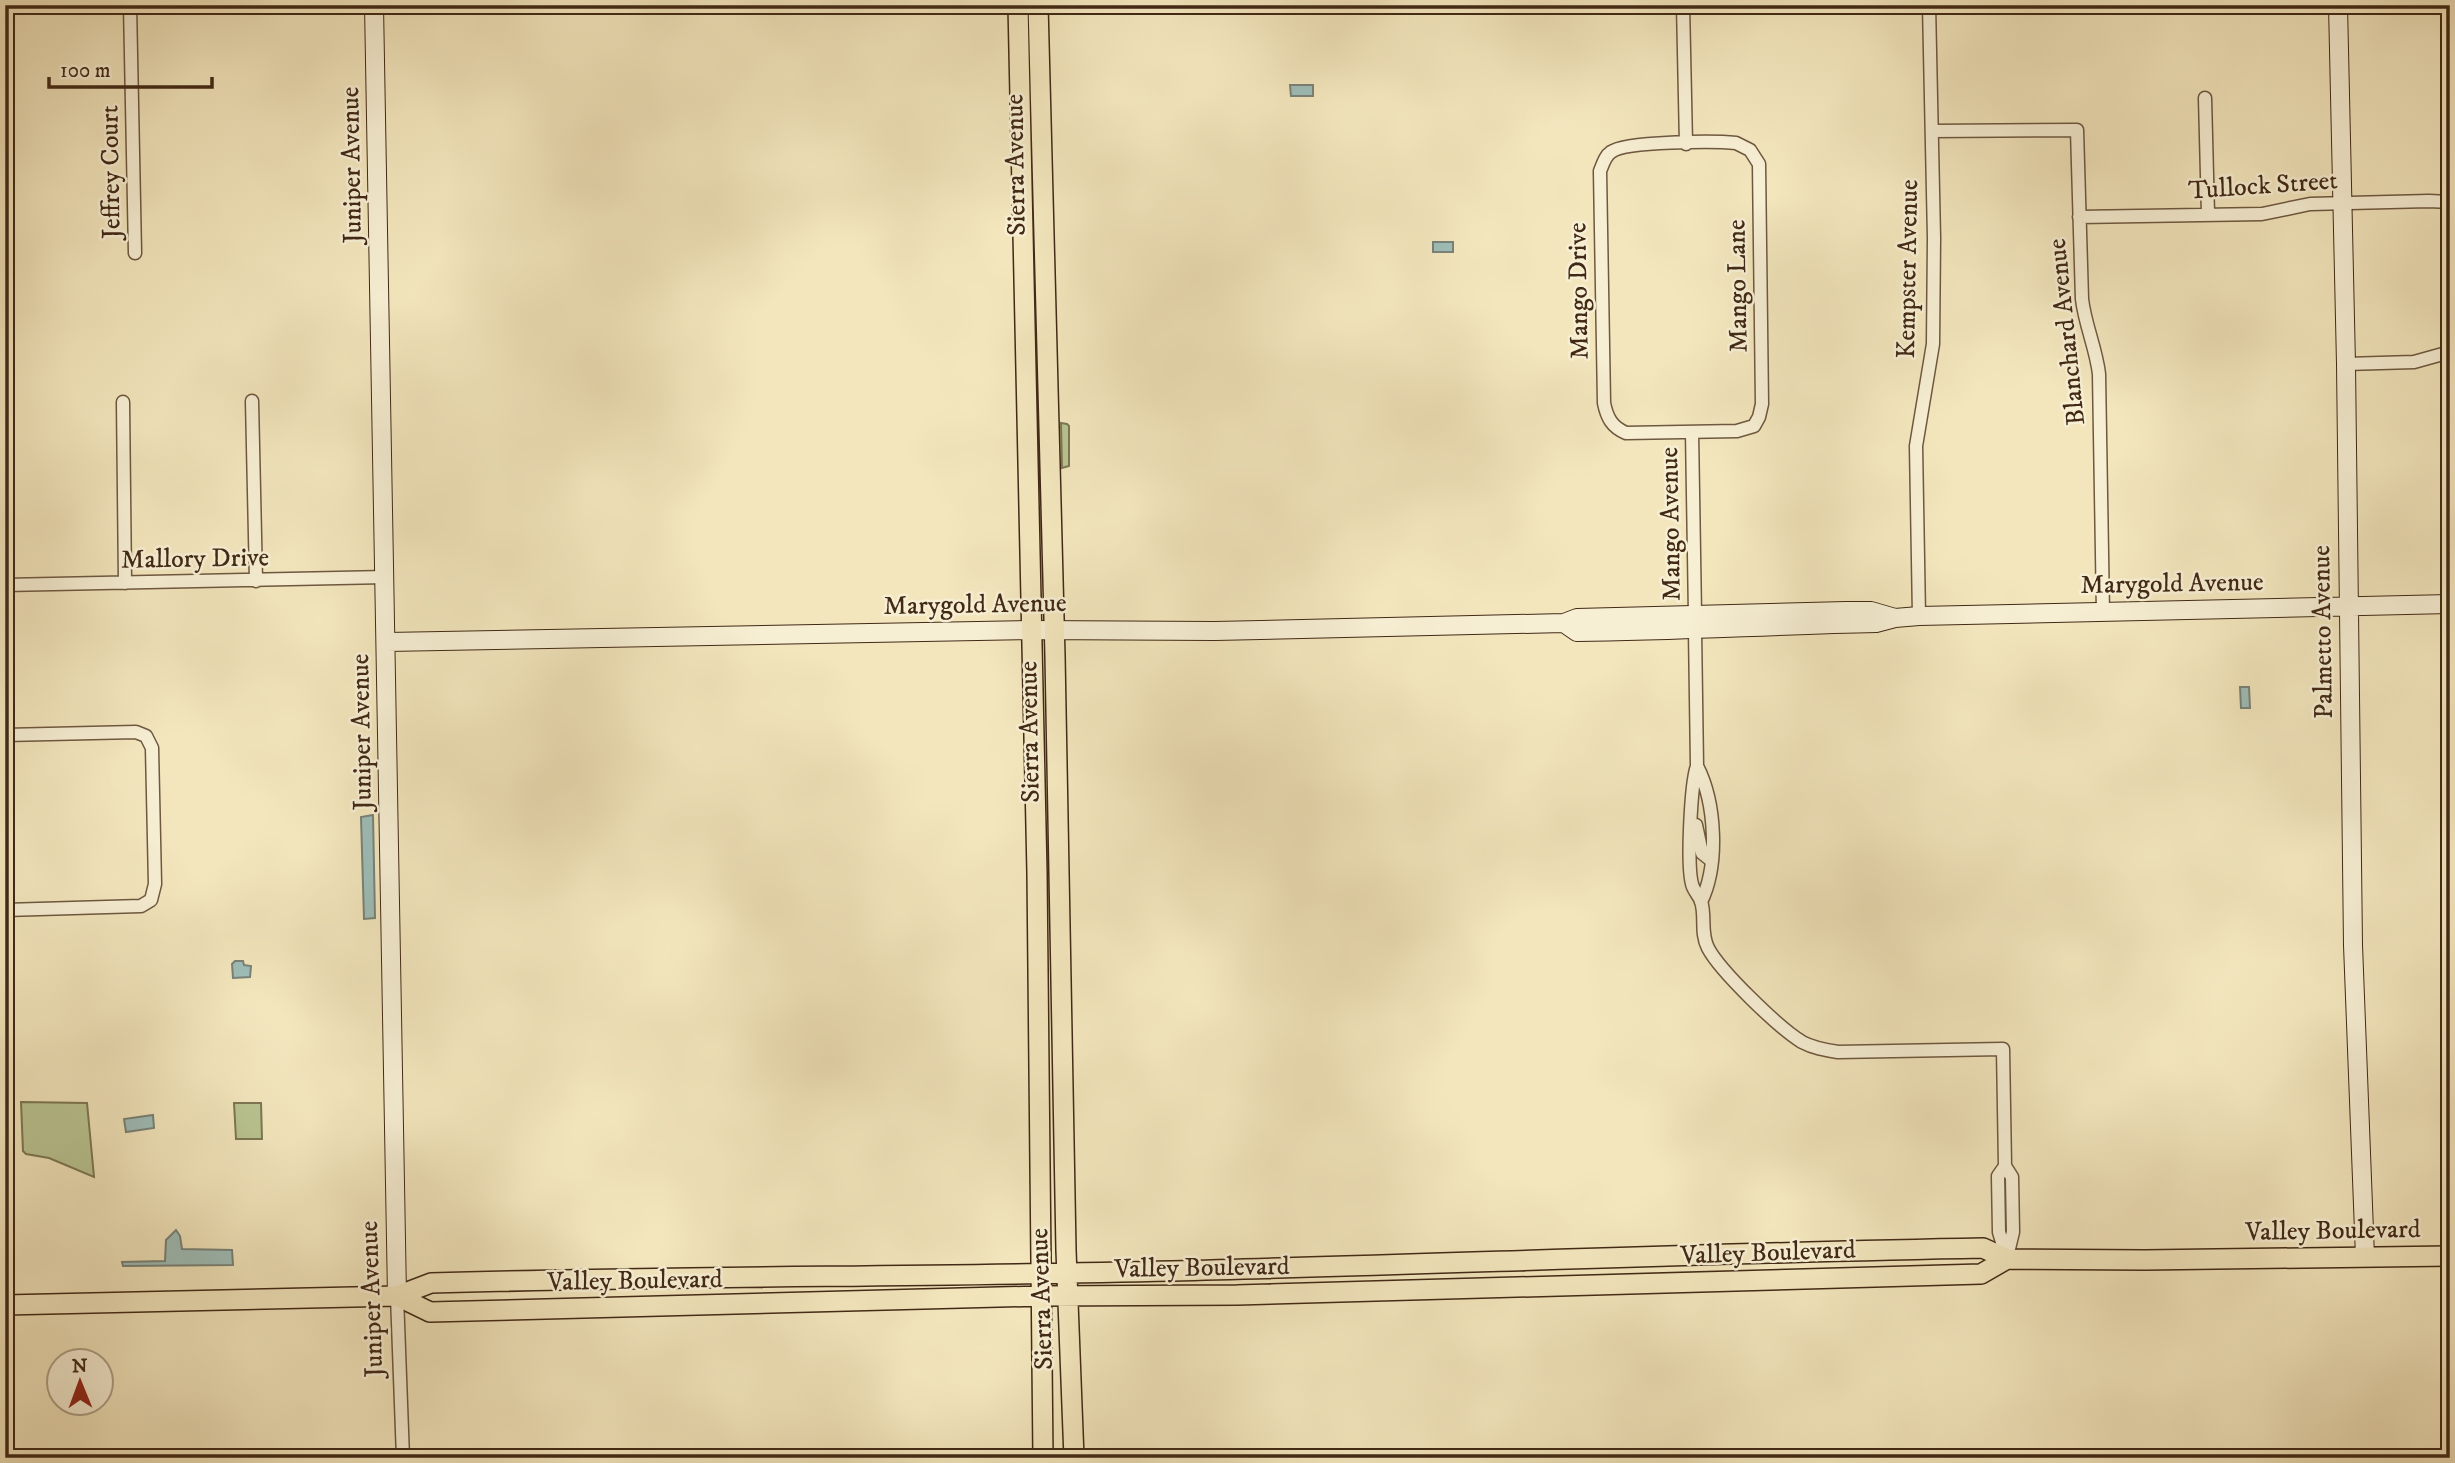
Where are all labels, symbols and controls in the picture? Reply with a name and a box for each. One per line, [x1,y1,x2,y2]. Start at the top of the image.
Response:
scale bar [49,46,212,90]
text: 100 m [60,58,111,84]
street label: Juniper Avenue [334,86,370,246]
street label: Sierra Avenue [998,94,1034,236]
street label: Jeffrey Court [93,105,129,241]
street label: Tullock Street [2187,164,2339,208]
street label: Kempster Avenue [1890,179,1926,359]
street label: Mango Lane [1720,219,1756,353]
street label: Mango Drive [1561,222,1597,360]
street label: Blanchard Avenue [2041,237,2093,427]
street label: Mango Avenue [1653,447,1689,601]
street label: Mallory Drive [121,541,269,577]
street label: Palmetto Avenue [2305,545,2341,719]
street label: Marygold Avenue [2080,566,2264,602]
street label: Marygold Avenue [883,587,1067,623]
street label: Juniper Avenue [344,653,380,813]
street label: Sierra Avenue [1012,661,1048,803]
street label: Valley Boulevard [2244,1213,2421,1249]
street label: Juniper Avenue [353,1220,391,1380]
street label: Sierra Avenue [1023,1227,1061,1371]
street label: Valley Boulevard [1679,1233,1856,1273]
street label: Valley Boulevard [1113,1250,1290,1286]
street label: Valley Boulevard [546,1263,723,1299]
north arrow [46,1348,116,1418]
text: N [72,1355,88,1378]

